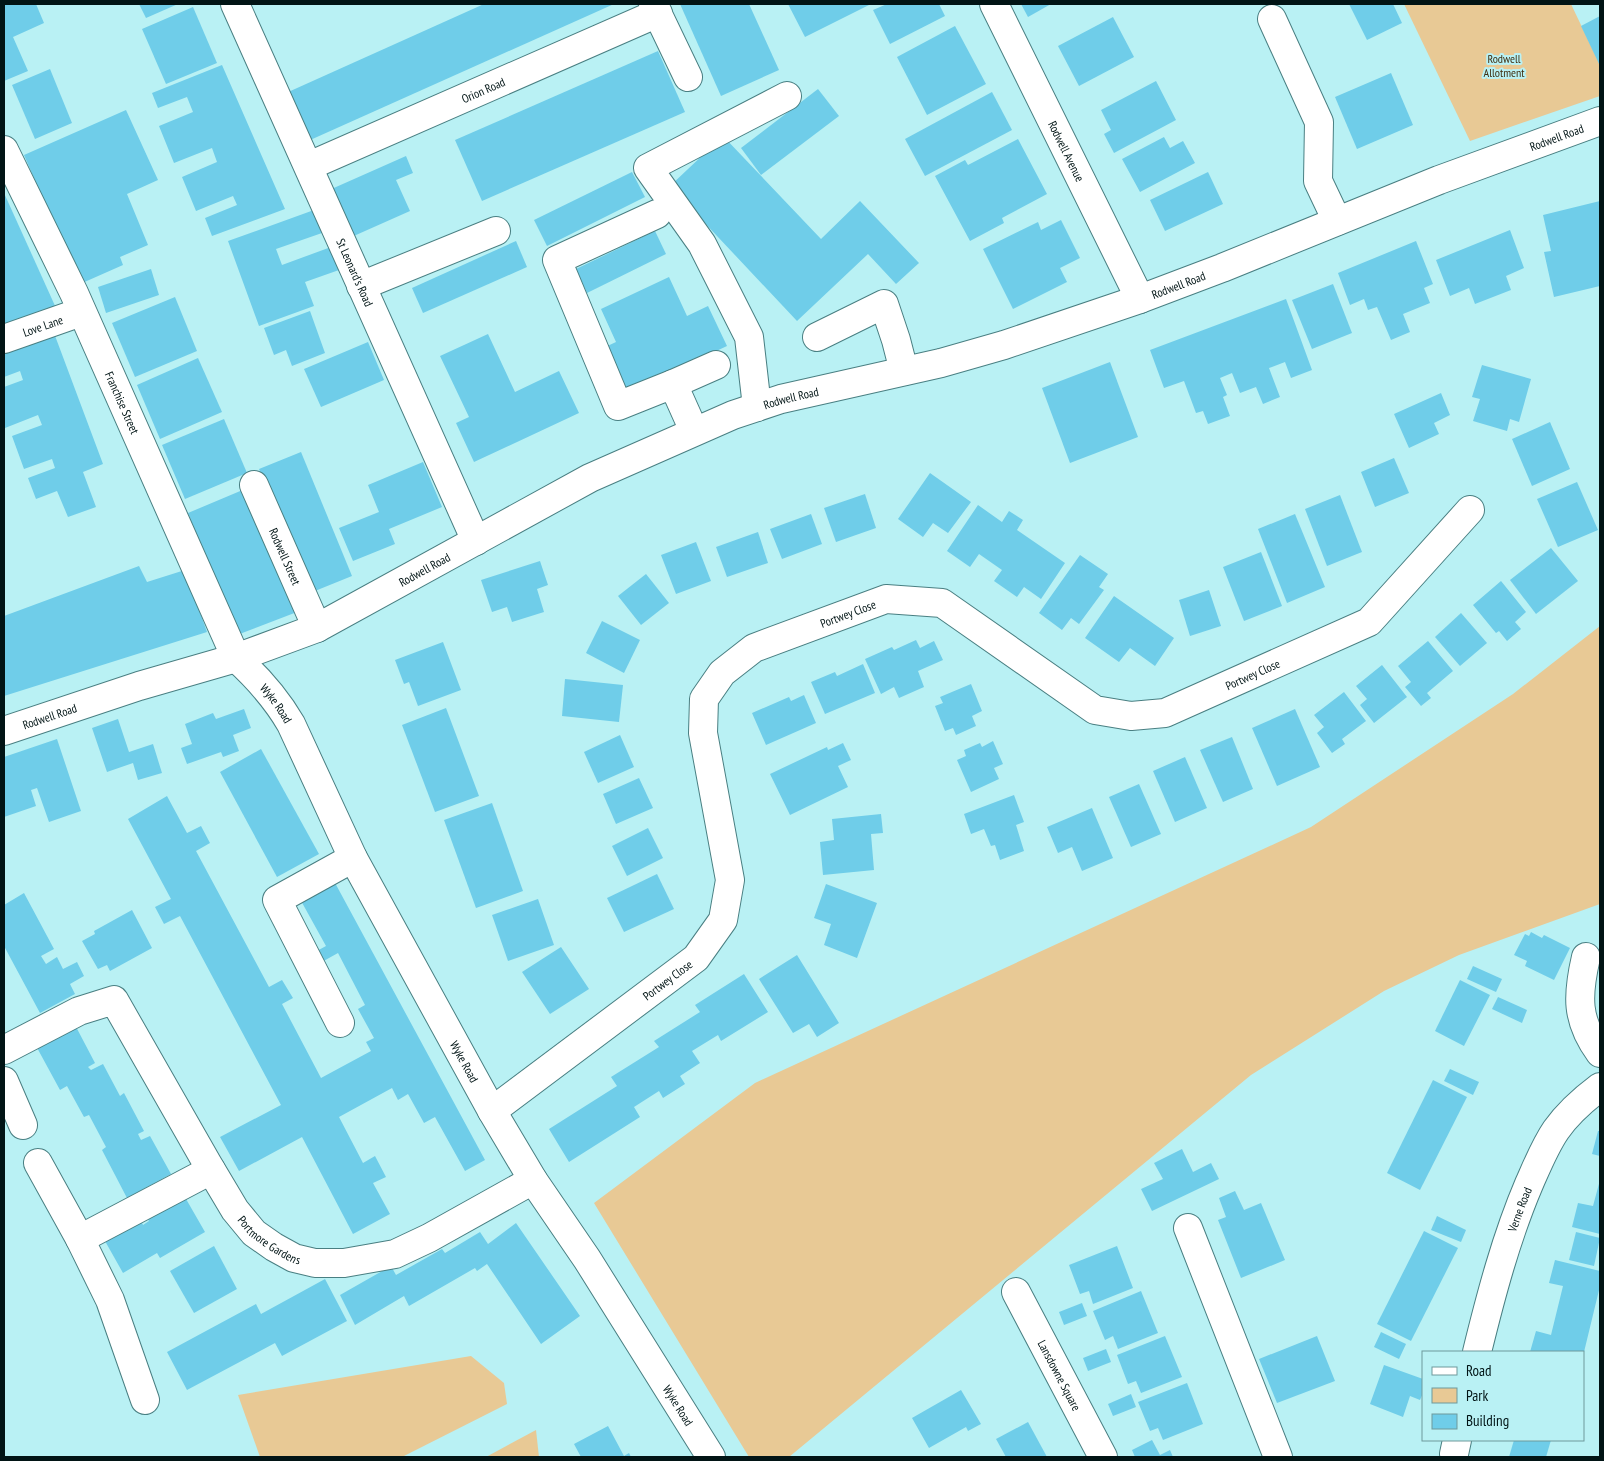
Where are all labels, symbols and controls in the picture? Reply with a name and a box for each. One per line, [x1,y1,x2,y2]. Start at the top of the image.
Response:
park label: Rodwell Allotment [1483,51,1525,80]
street label: Orion Road [459,74,507,106]
street label: Rodwell Avenue [1045,118,1088,184]
street label: Rodwell Road [1527,120,1585,154]
street label: St Leonard's Road [334,236,377,308]
street label: Rodwell Road [1149,268,1207,301]
street label: Love Lane [21,311,65,339]
street label: Franchise Street [102,369,143,437]
street label: Rodwell Road [761,383,820,412]
street label: Rodwell Street [266,526,305,588]
street label: Rodwell Road [396,549,453,589]
street label: Portwey Close [818,596,878,630]
street label: Portwey Close [1223,655,1282,693]
street label: Wyke Road [257,680,296,725]
street label: Rodwell Road [20,700,79,732]
street label: Portwey Close [639,956,695,1003]
street label: Wyke Road [447,1038,482,1085]
street label: Verne Road [1504,1185,1534,1234]
street label: Portmore Gardens [235,1212,302,1267]
street label: Lansdowne Square [1035,1337,1085,1413]
legend [1422,1351,1584,1441]
text: Road [1466,1361,1492,1380]
street label: Wyke Road [660,1382,697,1428]
text: Park [1466,1386,1488,1405]
text: Building [1466,1411,1509,1430]

